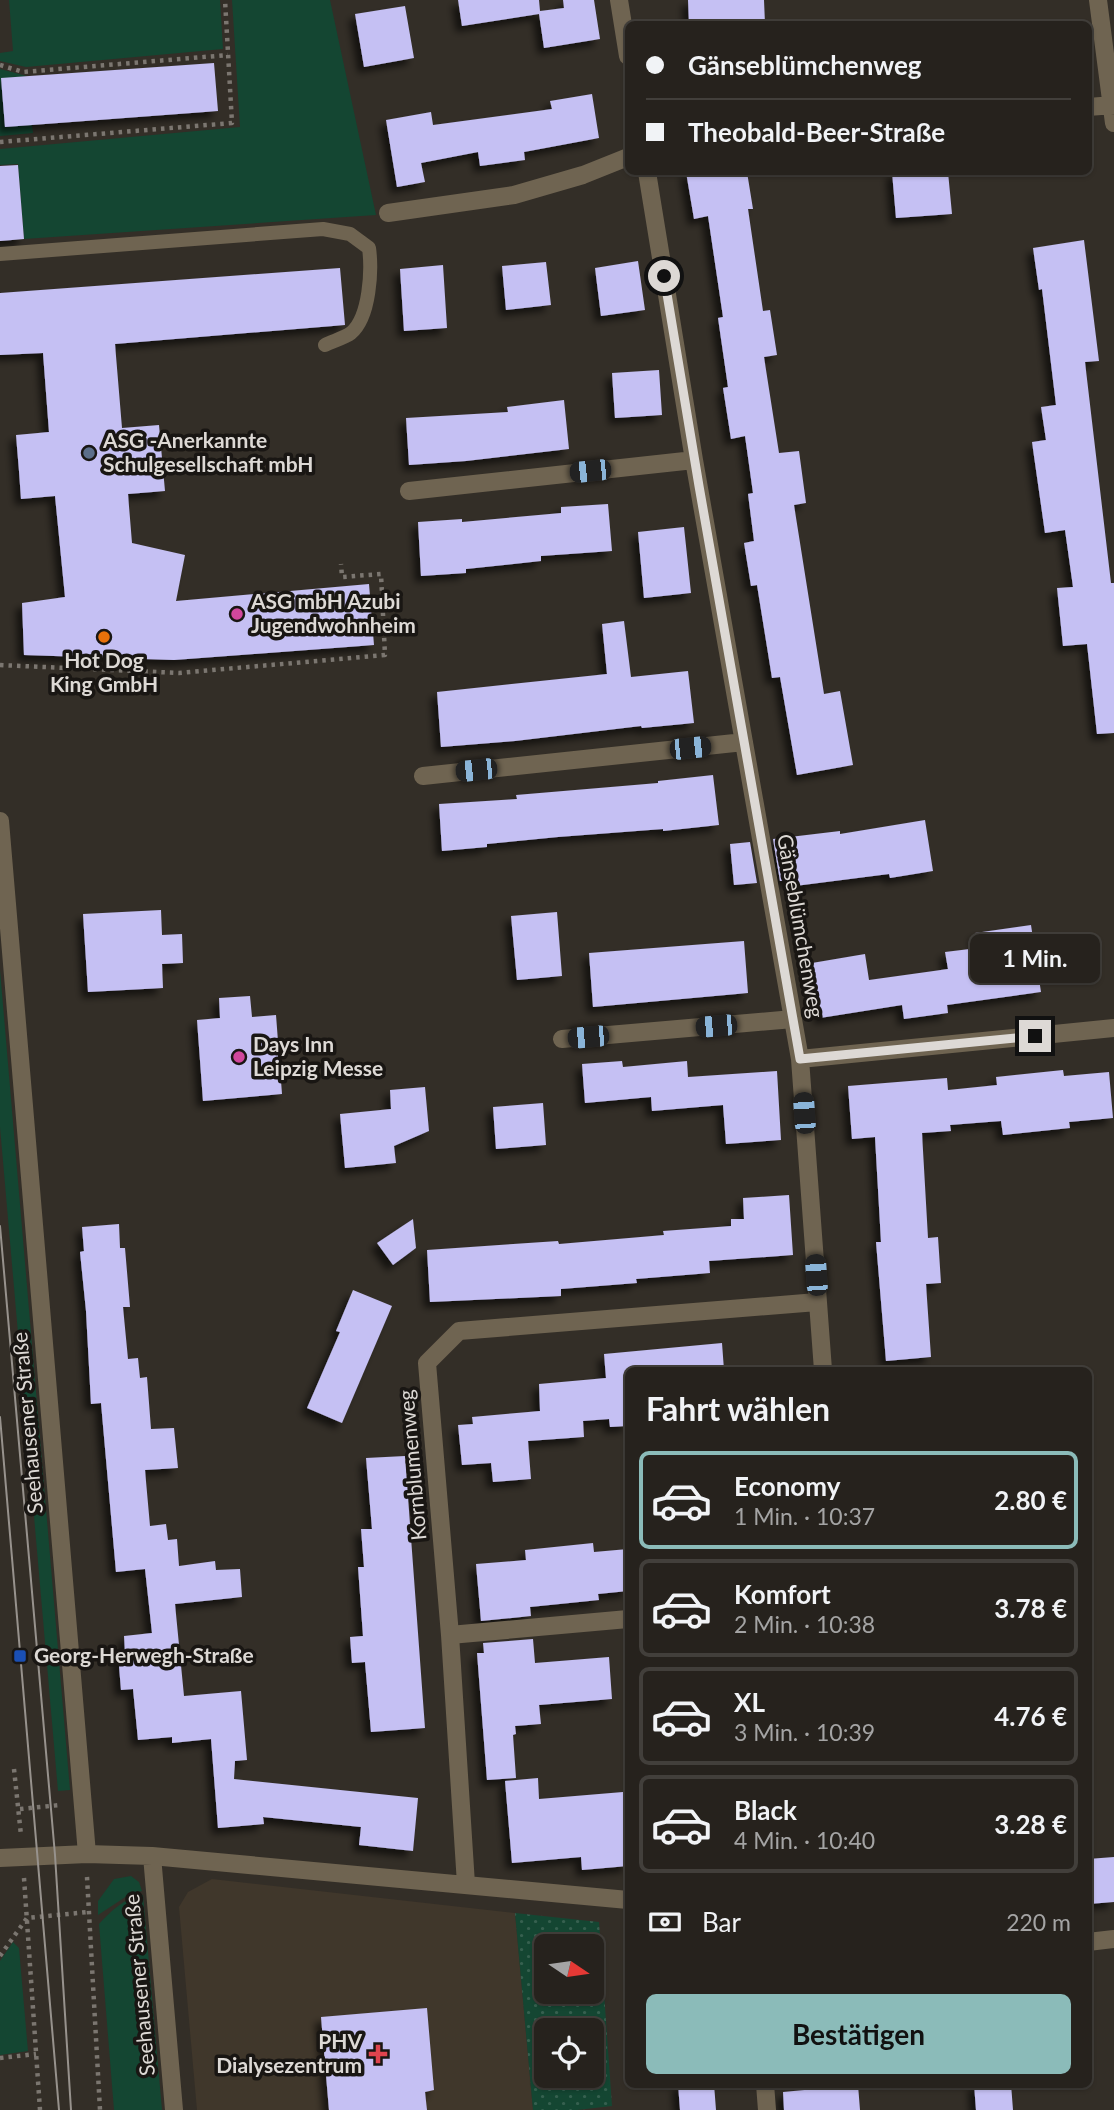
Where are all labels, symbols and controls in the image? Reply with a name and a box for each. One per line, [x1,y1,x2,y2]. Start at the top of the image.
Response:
text: Gänseblümchenweg [688,49,922,81]
text: Theobald-Beer-Straße [688,116,945,148]
route start [648,260,680,292]
place label: ASG -Anerkannte Schulgesellschaft mbH [102,427,314,476]
marker: ASG -Anerkannte Schulgesellschaft mbH [81,445,97,461]
car [569,458,612,484]
place label: ASG mbH Azubi Jugendwohnheim [250,588,416,637]
marker: ASG mbH Azubi Jugendwohnheim [229,606,245,622]
marker: Hot Dog King GmbH [96,629,112,645]
place label: Hot Dog King GmbH [50,647,158,696]
car [669,735,712,761]
car [455,757,498,783]
street label: Gänseblümchenweg [773,832,830,1020]
callout: 1 Min. [970,934,1100,984]
text: 1 Min. [1003,944,1067,972]
car [695,1014,738,1038]
route end [1019,1020,1051,1052]
car [567,1025,610,1049]
place label: Days Inn Leipzig Messe [253,1031,383,1080]
marker: Days Inn Leipzig Messe [231,1049,247,1065]
car [793,1091,816,1135]
car [805,1253,828,1297]
street label: Seehausener Straße [6,1331,47,1515]
street label: Kornblumenweg [392,1389,431,1542]
text: Fahrt wählen [646,1389,830,1428]
icon: car [650,1469,713,1532]
text: Economy [734,1470,840,1502]
text: 2.80 € [994,1484,1067,1516]
text: 1 Min. · 10:37 [734,1502,875,1530]
icon: car [650,1577,713,1640]
text: Komfort [734,1578,831,1610]
text: 3.78 € [994,1592,1067,1624]
text: 2 Min. · 10:38 [734,1610,875,1638]
place label: Georg-Herwegh-Straße [34,1642,254,1667]
marker: Georg-Herwegh-Straße [12,1648,28,1664]
icon: car [650,1685,713,1748]
text: XL [734,1686,765,1718]
text: 4.76 € [994,1700,1067,1732]
text: 3 Min. · 10:39 [734,1718,875,1746]
icon: car [650,1793,713,1856]
text: Black [734,1794,797,1826]
text: 3.28 € [994,1808,1067,1840]
text: 4 Min. · 10:40 [734,1826,875,1854]
street label: Seehausener Straße [118,1893,159,2077]
icon: cash [646,1903,684,1941]
text: Bar [702,1906,741,1938]
text: 220 m [1006,1908,1071,1936]
north arrow [534,1934,604,2004]
map controls [534,1934,604,2088]
button: Bestätigen [646,1994,1071,2074]
button: locate [534,2018,604,2088]
place label: PHV Dialysezentrum [216,2028,362,2077]
marker: PHV Dialysezentrum [368,2044,388,2064]

